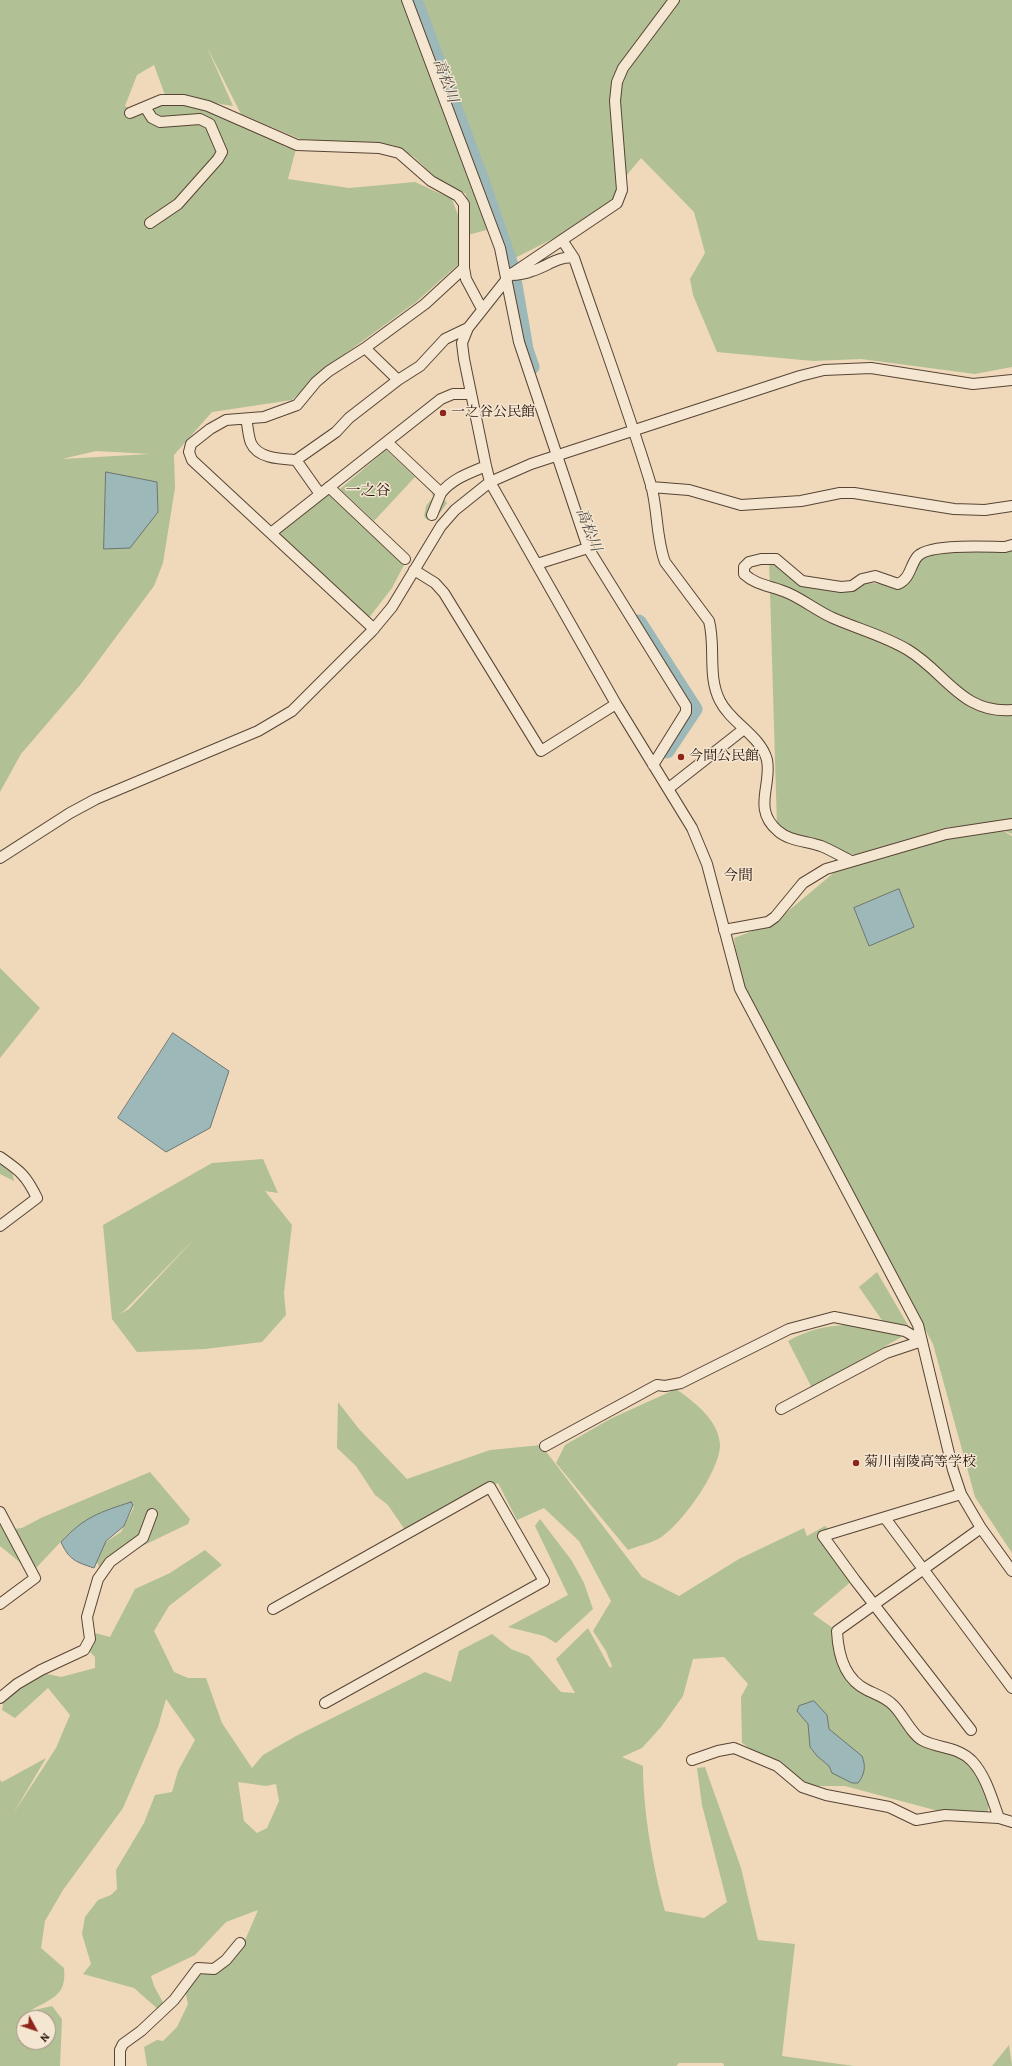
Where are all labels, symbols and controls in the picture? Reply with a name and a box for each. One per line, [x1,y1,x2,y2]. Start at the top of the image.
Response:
water label: 高松川 [429,57,461,105]
place label: 一之谷公民館 [451,405,535,421]
marker: 一之谷公民館 [438,408,448,418]
district label: 一之谷 [346,482,390,500]
water label: 高松川 [572,506,604,554]
place label: 今間公民館 [689,749,759,765]
marker: 今間公民館 [676,752,686,762]
district label: 今間 [723,867,753,885]
place label: 菊川南陵高等学校 [864,1455,976,1471]
marker: 菊川南陵高等学校 [851,1458,861,1468]
north arrow [16,2010,56,2050]
text: N [36,2029,53,2045]

